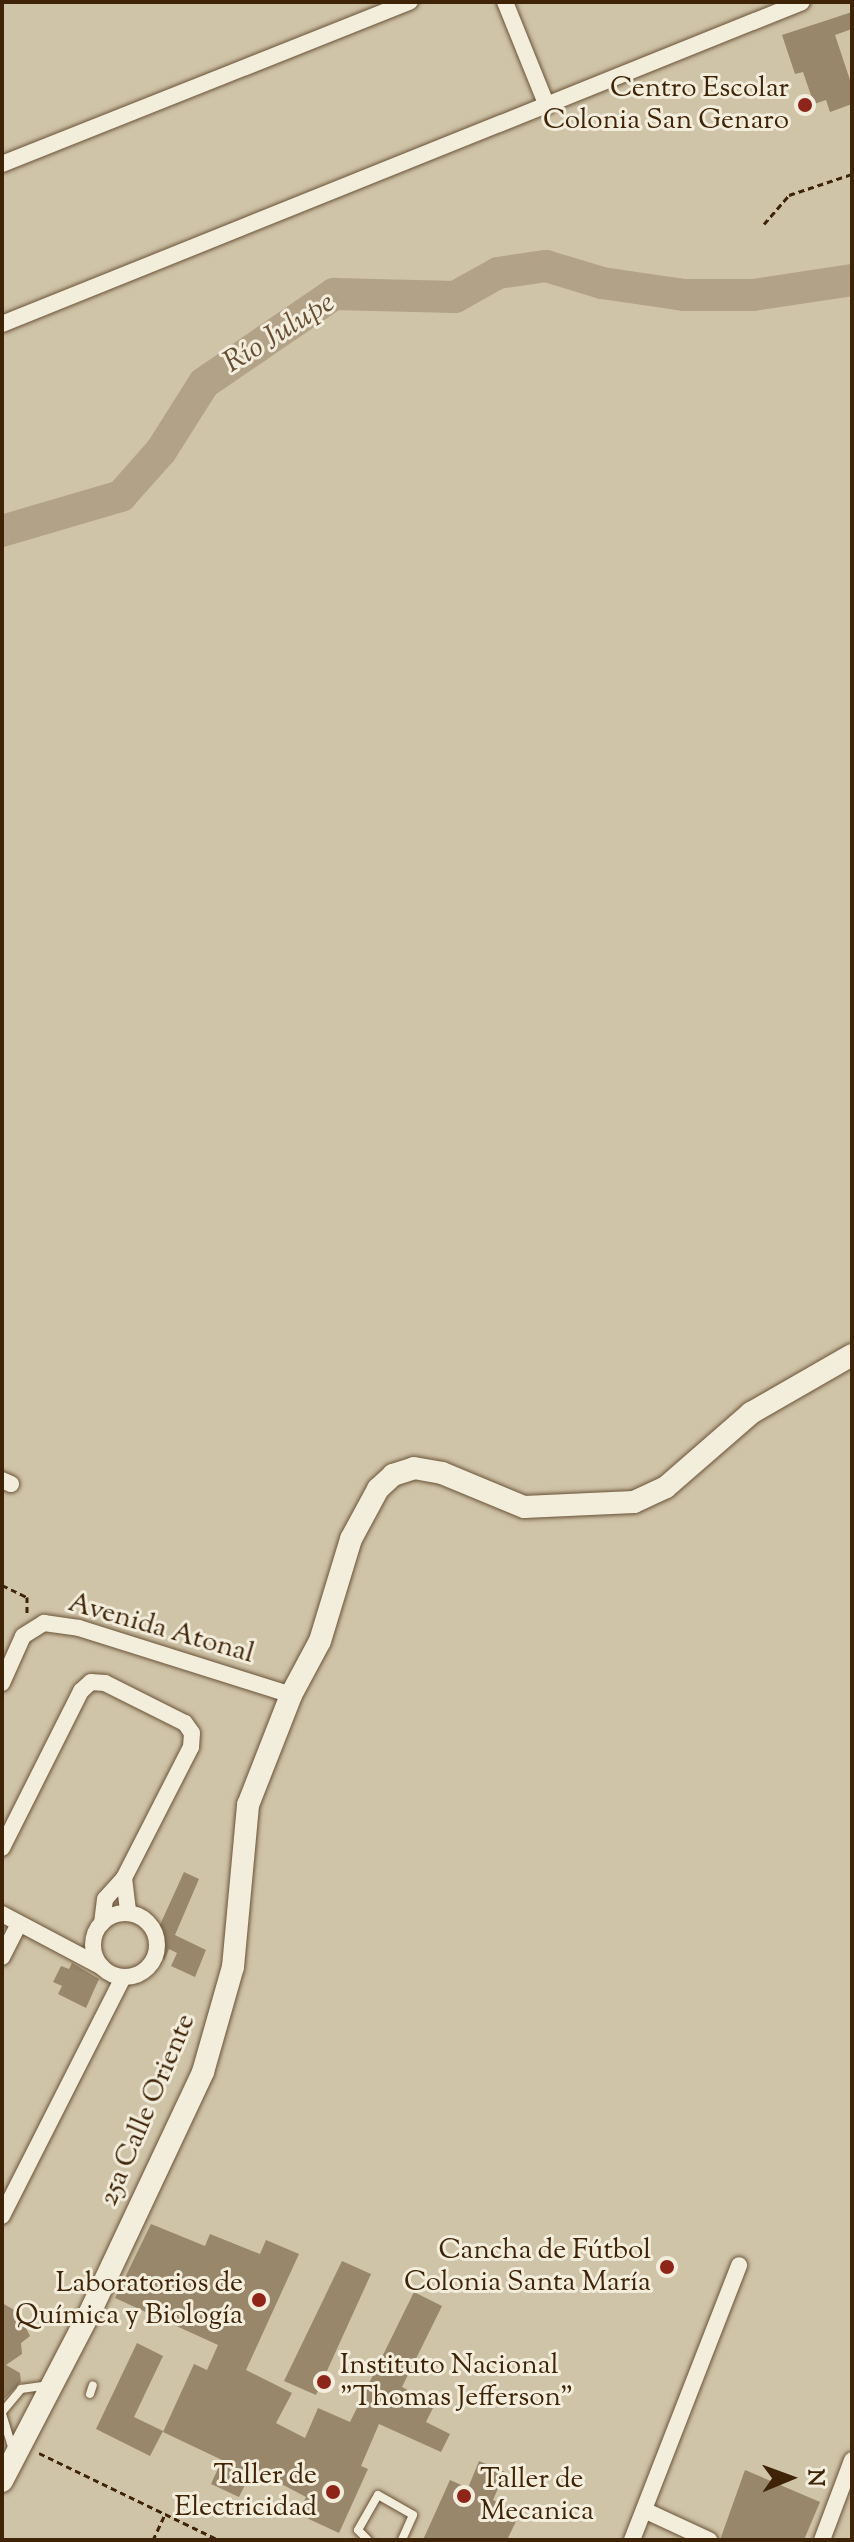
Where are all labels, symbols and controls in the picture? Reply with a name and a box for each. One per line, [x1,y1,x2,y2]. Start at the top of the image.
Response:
place label: Centro Escolar Colonia San Genaro [543,72,789,138]
marker: Centro Escolar Colonia San Genaro [796,96,814,114]
water label: Río Julupe [218,286,342,382]
street label: Avenida Atonal [64,1586,258,1672]
street label: 25a Calle Oriente [92,2009,204,2211]
place label: Cancha de Fútbol Colonia Santa María [404,2234,651,2300]
marker: Cancha de Fútbol Colonia Santa María [658,2258,676,2276]
place label: Laboratorios de Química y Biología [15,2267,243,2333]
marker: Laboratorios de Química y Biología [250,2291,268,2309]
place label: Instituto Nacional "Thomas Jefferson" [340,2349,573,2415]
marker: Instituto Nacional "Thomas Jefferson" [315,2373,333,2391]
north arrow [750,2438,830,2518]
place label: Taller de Electricidad [174,2459,317,2525]
place label: Taller de Mecanica [480,2463,594,2529]
text: N [798,2469,830,2487]
marker: Taller de Electricidad [324,2483,342,2501]
marker: Taller de Mecanica [455,2487,473,2505]

